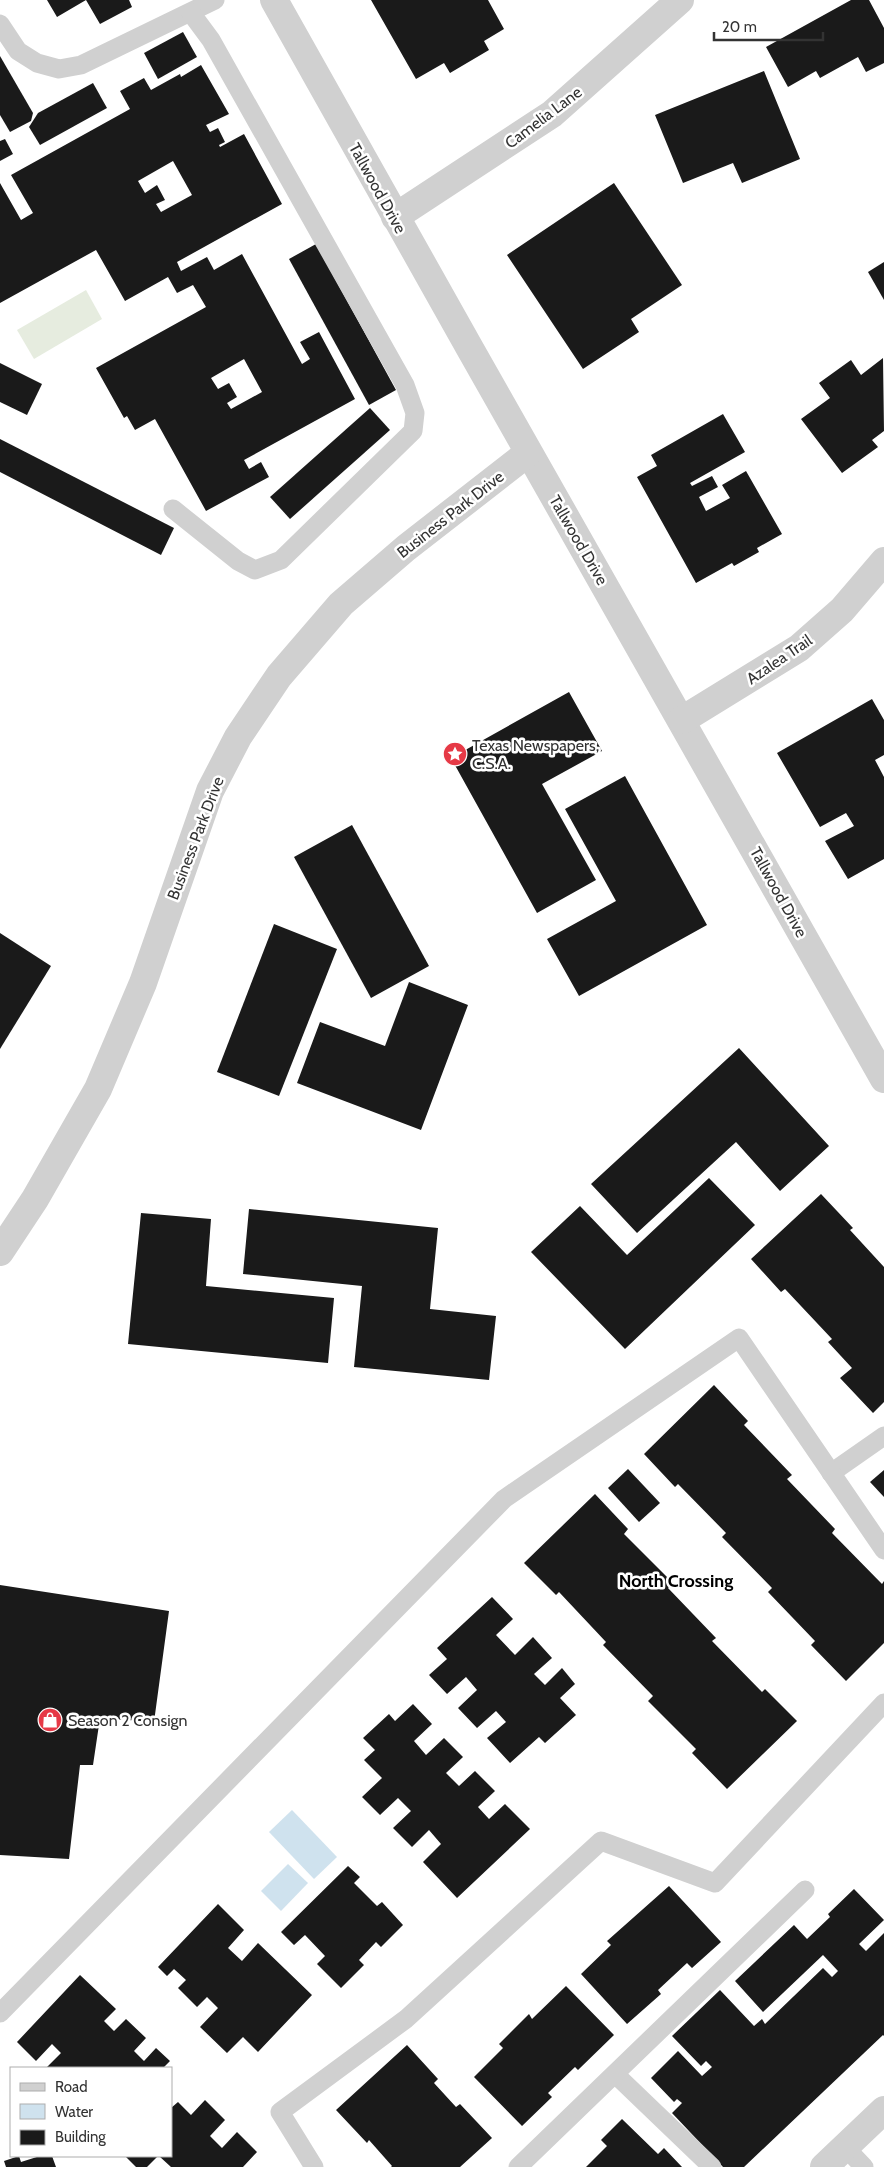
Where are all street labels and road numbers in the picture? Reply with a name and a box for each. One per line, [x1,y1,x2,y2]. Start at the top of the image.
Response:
street label: Camelia Lane [501,82,585,152]
street label: Tallwood Drive [345,140,410,237]
street label: Business Park Drive [393,467,507,562]
street label: Tallwood Drive [545,492,612,588]
street label: Azalea Trail [743,630,816,688]
street label: Business Park Drive [163,774,228,902]
street label: Tallwood Drive [746,844,811,941]

